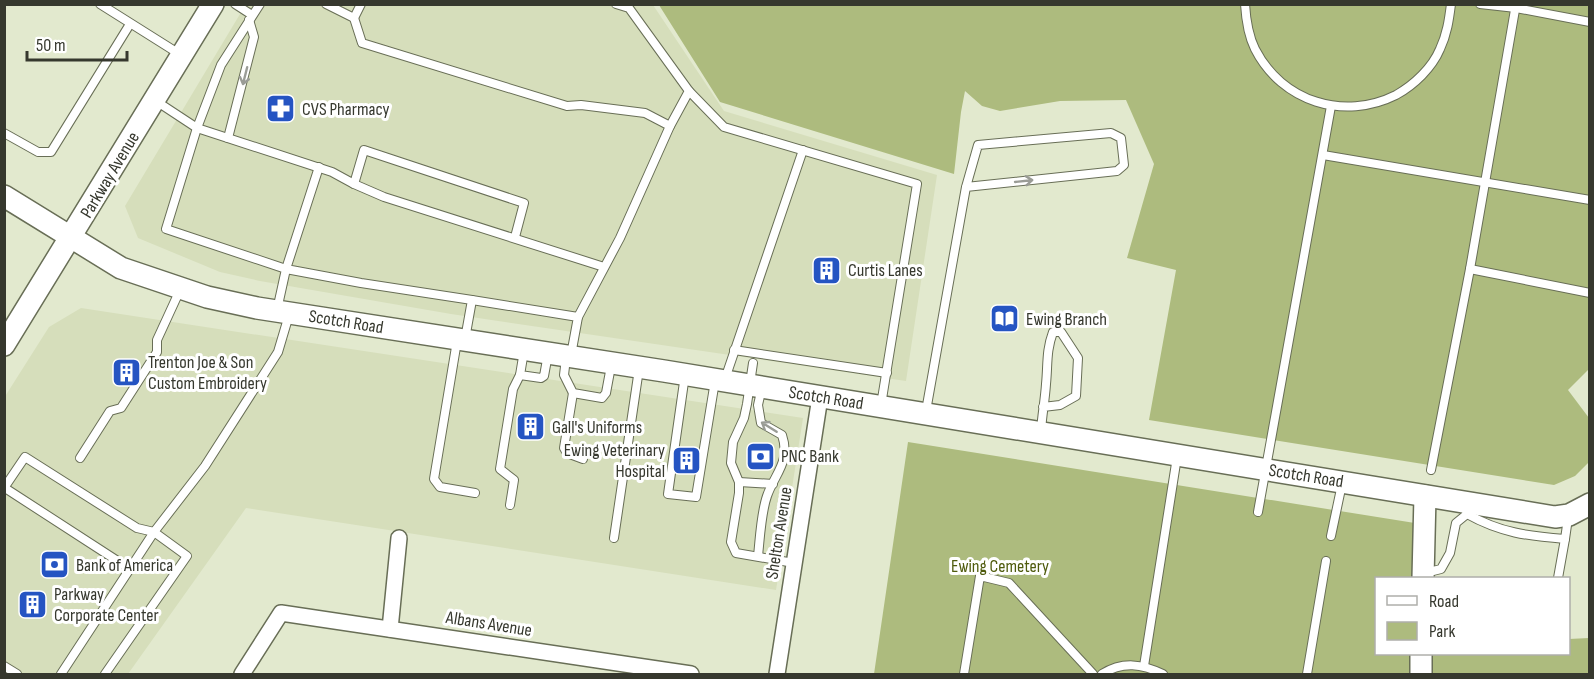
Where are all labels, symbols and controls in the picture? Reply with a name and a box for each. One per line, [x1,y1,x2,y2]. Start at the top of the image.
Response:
scale bar [27,24,128,62]
text: 50 m [36,35,66,56]
one-way arrow [238,67,250,86]
pharmacy icon: CVS Pharmacy [265,93,297,125]
place label: CVS Pharmacy [302,99,389,120]
street label: Parkway Avenue [76,128,144,222]
one-way arrow [1013,175,1033,186]
building icon: Curtis Lanes [811,254,843,286]
place label: Curtis Lanes [848,260,923,281]
library icon: Ewing Branch [989,303,1021,335]
street label: Scotch Road [307,306,385,338]
place label: Ewing Branch [1026,309,1107,330]
place label: Trenton Joe & Son Custom Embroidery [148,352,267,394]
building icon: Trenton Joe & Son Custom Embroidery [111,356,143,388]
street label: Scotch Road [787,382,865,414]
building icon: Gall's Uniforms [515,411,547,443]
place label: Gall's Uniforms [552,417,642,438]
one-way arrow [761,420,778,433]
place label: Ewing Veterinary Hospital [564,440,665,482]
bank icon: PNC Bank [744,440,776,472]
building icon: Ewing Veterinary Hospital [670,444,702,476]
place label: PNC Bank [781,446,839,467]
street label: Scotch Road [1267,460,1345,492]
street label: Shelton Avenue [761,485,797,581]
bank icon: Bank of America [39,549,71,581]
place label: Bank of America [76,555,173,576]
park label: Ewing Cemetery [951,556,1049,577]
legend [1375,577,1570,655]
place label: Parkway Corporate Center [54,584,159,626]
building icon: Parkway Corporate Center [17,588,49,620]
text: Road [1429,591,1459,612]
street label: Albans Avenue [444,607,533,641]
text: Park [1429,621,1455,642]

